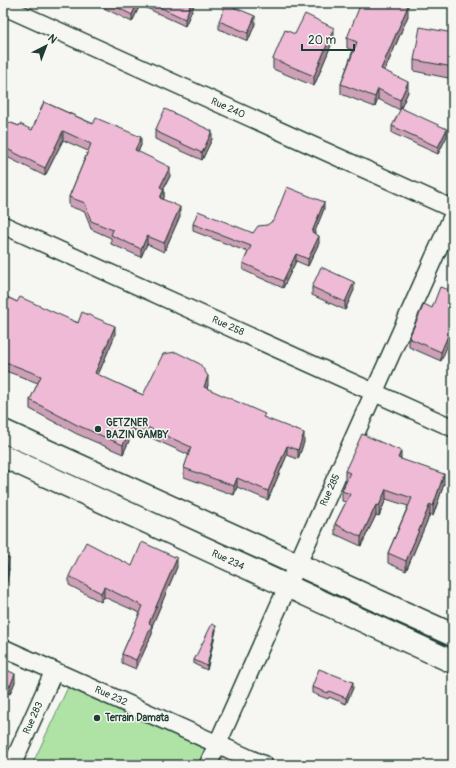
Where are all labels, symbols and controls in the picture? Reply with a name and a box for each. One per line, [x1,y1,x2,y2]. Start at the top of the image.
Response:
north arrow [26,26,66,66]
scale bar [302,26,354,52]
text: N [45,32,60,47]
text: 20 m [308,33,337,48]
street label: Rue 240 [209,95,247,121]
street label: Rue 258 [210,314,246,338]
place label: GETZNER BAZIN GAMBY [106,417,169,441]
marker: GETZNER BAZIN GAMBY [93,424,103,434]
street label: Rue 285 [318,472,342,508]
street label: Rue 234 [210,547,246,573]
street label: Rue 232 [93,684,130,709]
street label: Rue 283 [21,700,46,736]
place label: Terrain Damata [104,712,169,724]
marker: Terrain Damata [92,713,102,723]

